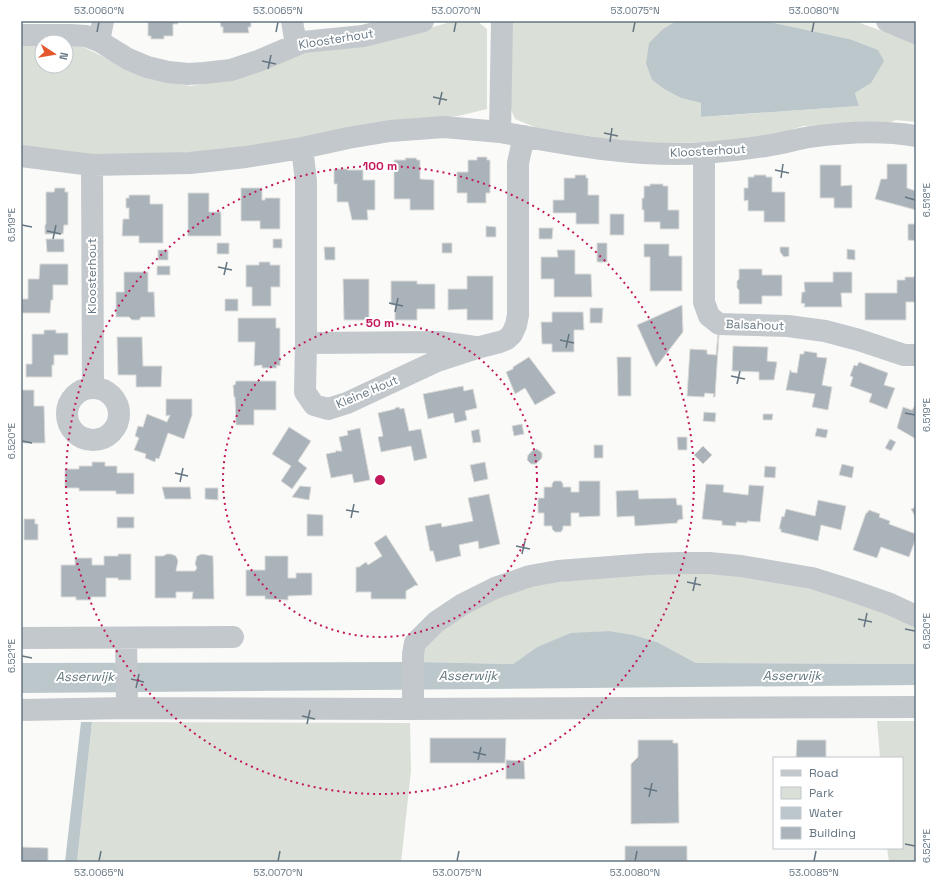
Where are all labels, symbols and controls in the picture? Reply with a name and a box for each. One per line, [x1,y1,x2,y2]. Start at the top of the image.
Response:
text: 53.0060°N [74,4,124,17]
text: 53.0065°N [253,4,303,17]
text: 53.0070°N [431,4,481,17]
text: 53.0075°N [610,4,660,17]
text: 53.0080°N [789,4,839,17]
street label: Kloosterhout [297,25,375,53]
north arrow [34,34,74,74]
text: N [56,51,71,61]
street label: Kloosterhout [670,141,746,161]
text: 100 m [363,158,397,174]
text: 6.518°E [920,182,933,217]
text: 6.519°E [5,208,18,242]
street label: Kloosterhout [84,238,100,314]
text: 50 m [366,315,394,331]
street label: Balsahout [725,316,785,334]
street label: Kleine Hout [333,372,401,412]
text: 6.519°E [920,398,933,432]
text: 6.520°E [5,422,18,459]
centre of rings [373,473,387,487]
text: 6.520°E [920,612,933,649]
text: 6.521°E [5,639,18,673]
water label: Asserwijk [439,667,499,684]
water label: Asserwijk [763,667,823,684]
water label: Asserwijk [56,668,116,685]
legend [773,757,903,849]
text: Road [809,765,838,781]
text: Park [809,785,834,801]
text: Water [809,805,843,821]
text: Building [809,825,856,841]
text: 6.521°E [920,829,933,863]
text: 53.0065°N [74,866,124,879]
text: 53.0070°N [253,866,303,879]
text: 53.0075°N [432,866,482,879]
text: 53.0080°N [610,866,660,879]
text: 53.0085°N [789,866,839,879]

